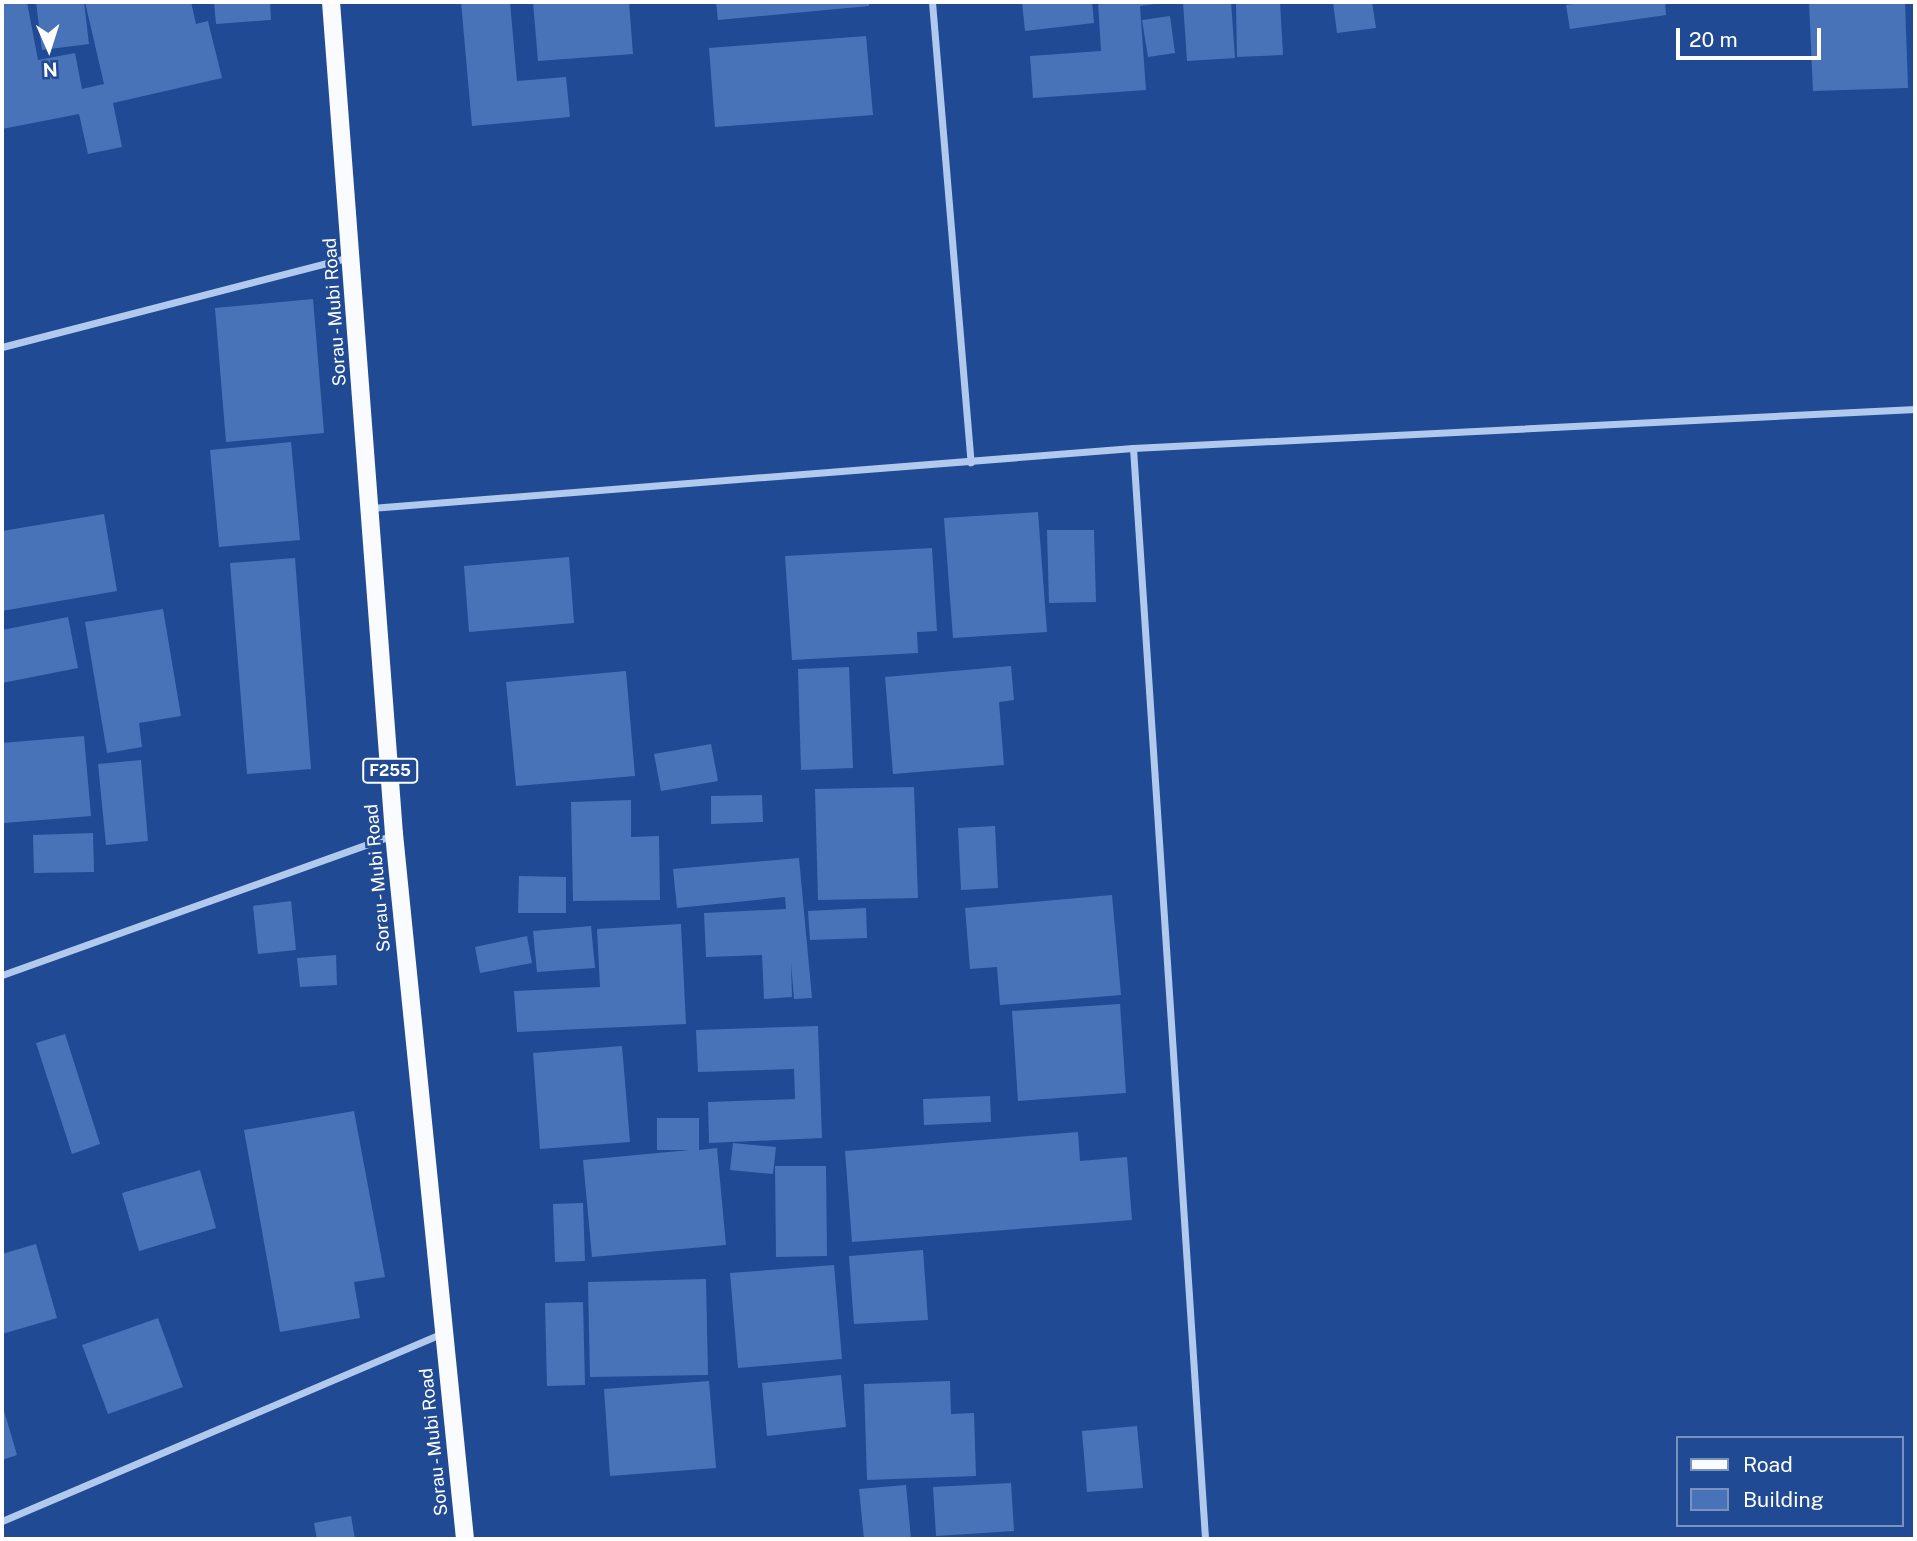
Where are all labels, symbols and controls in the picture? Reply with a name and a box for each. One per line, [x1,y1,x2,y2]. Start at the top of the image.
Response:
north arrow [14,14,84,84]
scale bar [1679,14,1824,58]
text: 20 m [1689,27,1738,52]
text: N [42,59,58,81]
street label: Sorau - Mubi Road [319,235,351,389]
road number: F255 [362,758,418,784]
street label: Sorau - Mubi Road [361,801,395,955]
street label: Sorau - Mubi Road [415,1364,453,1520]
legend [1675,1436,1903,1527]
text: Road [1743,1452,1793,1477]
text: Building [1743,1487,1824,1512]

